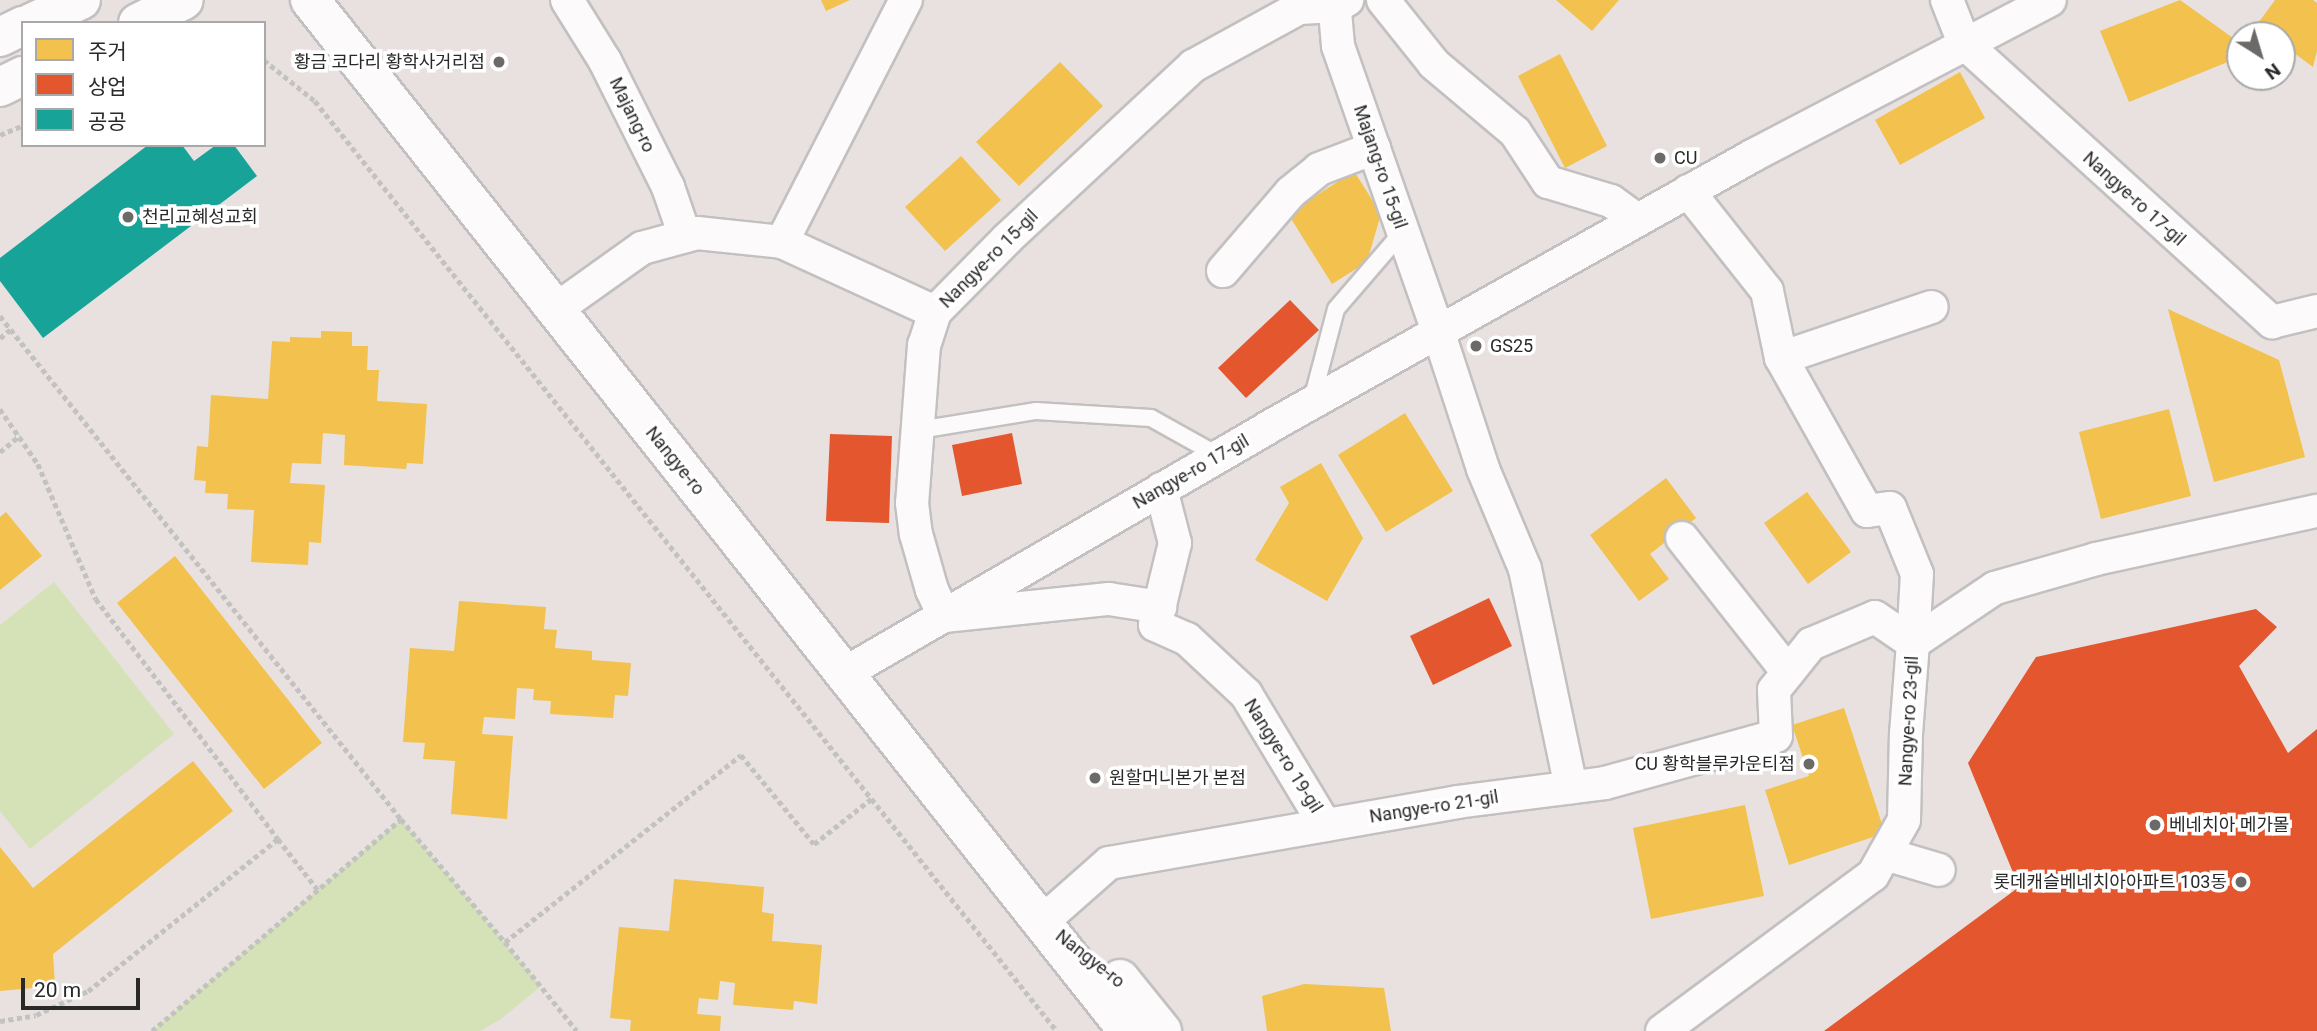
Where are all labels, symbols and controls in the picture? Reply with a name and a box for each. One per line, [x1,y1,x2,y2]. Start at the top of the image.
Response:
legend [21,21,266,147]
north arrow [2226,21,2296,91]
text: 주거 [88,40,127,64]
place label: 황금 코다리 황학사거리점 [294,51,485,73]
marker: 황금 코다리 황학사거리점 [491,54,507,70]
text: N [2260,58,2285,85]
street label: Majang-ro [605,74,659,156]
text: 상업 [88,75,127,99]
street label: Majang-ro 15-gil [1349,102,1411,232]
text: 공공 [88,110,127,134]
place label: CU [1674,147,1697,169]
street label: Nangye-ro 17-gil [2078,147,2190,251]
marker: CU [1652,150,1668,166]
street label: Nangye-ro 15-gil [935,205,1043,313]
place label: 천리교혜성교회 [142,206,258,228]
marker: 천리교혜성교회 [120,209,136,225]
place label: GS25 [1490,335,1533,357]
marker: GS25 [1468,338,1484,354]
street label: Nangye-ro [641,422,709,500]
street label: Nangye-ro 17-gil [1129,430,1253,514]
street label: Nangye-ro 23-gil [1895,655,1923,787]
street label: Nangye-ro 19-gil [1239,695,1327,817]
place label: CU 황학블루카운티점 [1635,753,1795,775]
marker: CU 황학블루카운티점 [1801,756,1817,772]
place label: 원할머니본가 본점 [1109,767,1246,789]
marker: 원할머니본가 본점 [1087,770,1103,786]
street label: Nangye-ro 21-gil [1368,786,1500,828]
place label: 베네치아 메가몰 [2169,814,2289,836]
marker: 베네치아 메가몰 [2147,817,2163,833]
place label: 롯데캐슬베네치아아파트 103동 [1993,871,2227,893]
marker: 롯데캐슬베네치아아파트 103동 [2233,874,2249,890]
street label: Nangye-ro [1051,925,1129,993]
scale bar [24,964,144,1008]
text: 20 m [34,978,81,1002]

